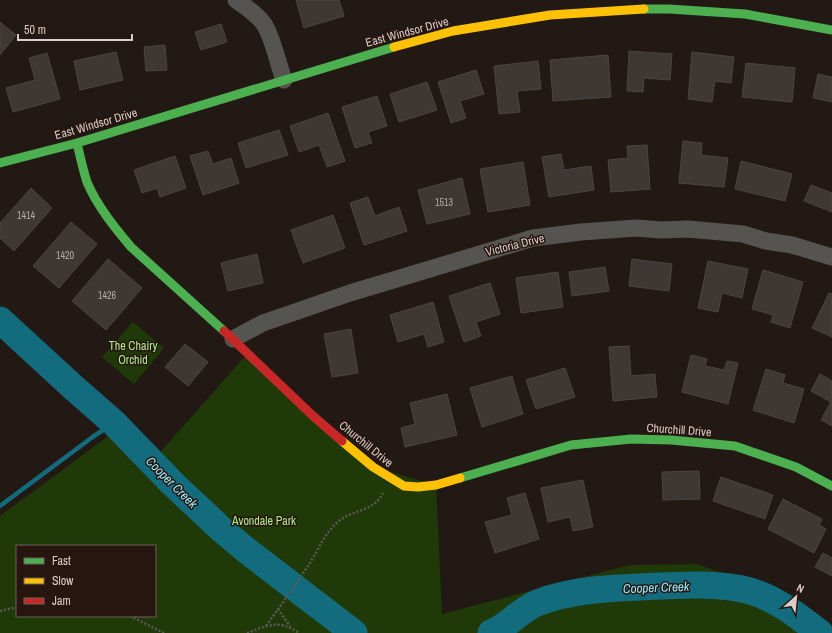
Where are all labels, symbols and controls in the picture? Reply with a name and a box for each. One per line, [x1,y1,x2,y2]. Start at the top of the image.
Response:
street label: East Windsor Drive [364,13,450,51]
scale bar [18,16,132,42]
text: 50 m [24,22,46,38]
street label: East Windsor Drive [53,105,139,143]
house number: 1513 [435,196,454,209]
house number: 1414 [17,209,36,222]
street label: Victoria Drive [484,230,546,260]
house number: 1420 [56,249,75,262]
house number: 1426 [98,289,117,302]
park label: The Chairy Orchid [109,338,157,368]
street label: Churchill Drive [336,417,396,471]
street label: Churchill Drive [646,420,712,440]
water label: Cooper Creek [142,453,202,512]
park label: Avondale Park [231,513,296,529]
legend [16,545,156,617]
text: Fast [52,553,71,569]
text: Slow [52,573,74,589]
north arrow [776,577,816,617]
water label: Cooper Creek [623,578,690,597]
text: N [794,580,807,596]
text: Jam [52,593,71,609]

